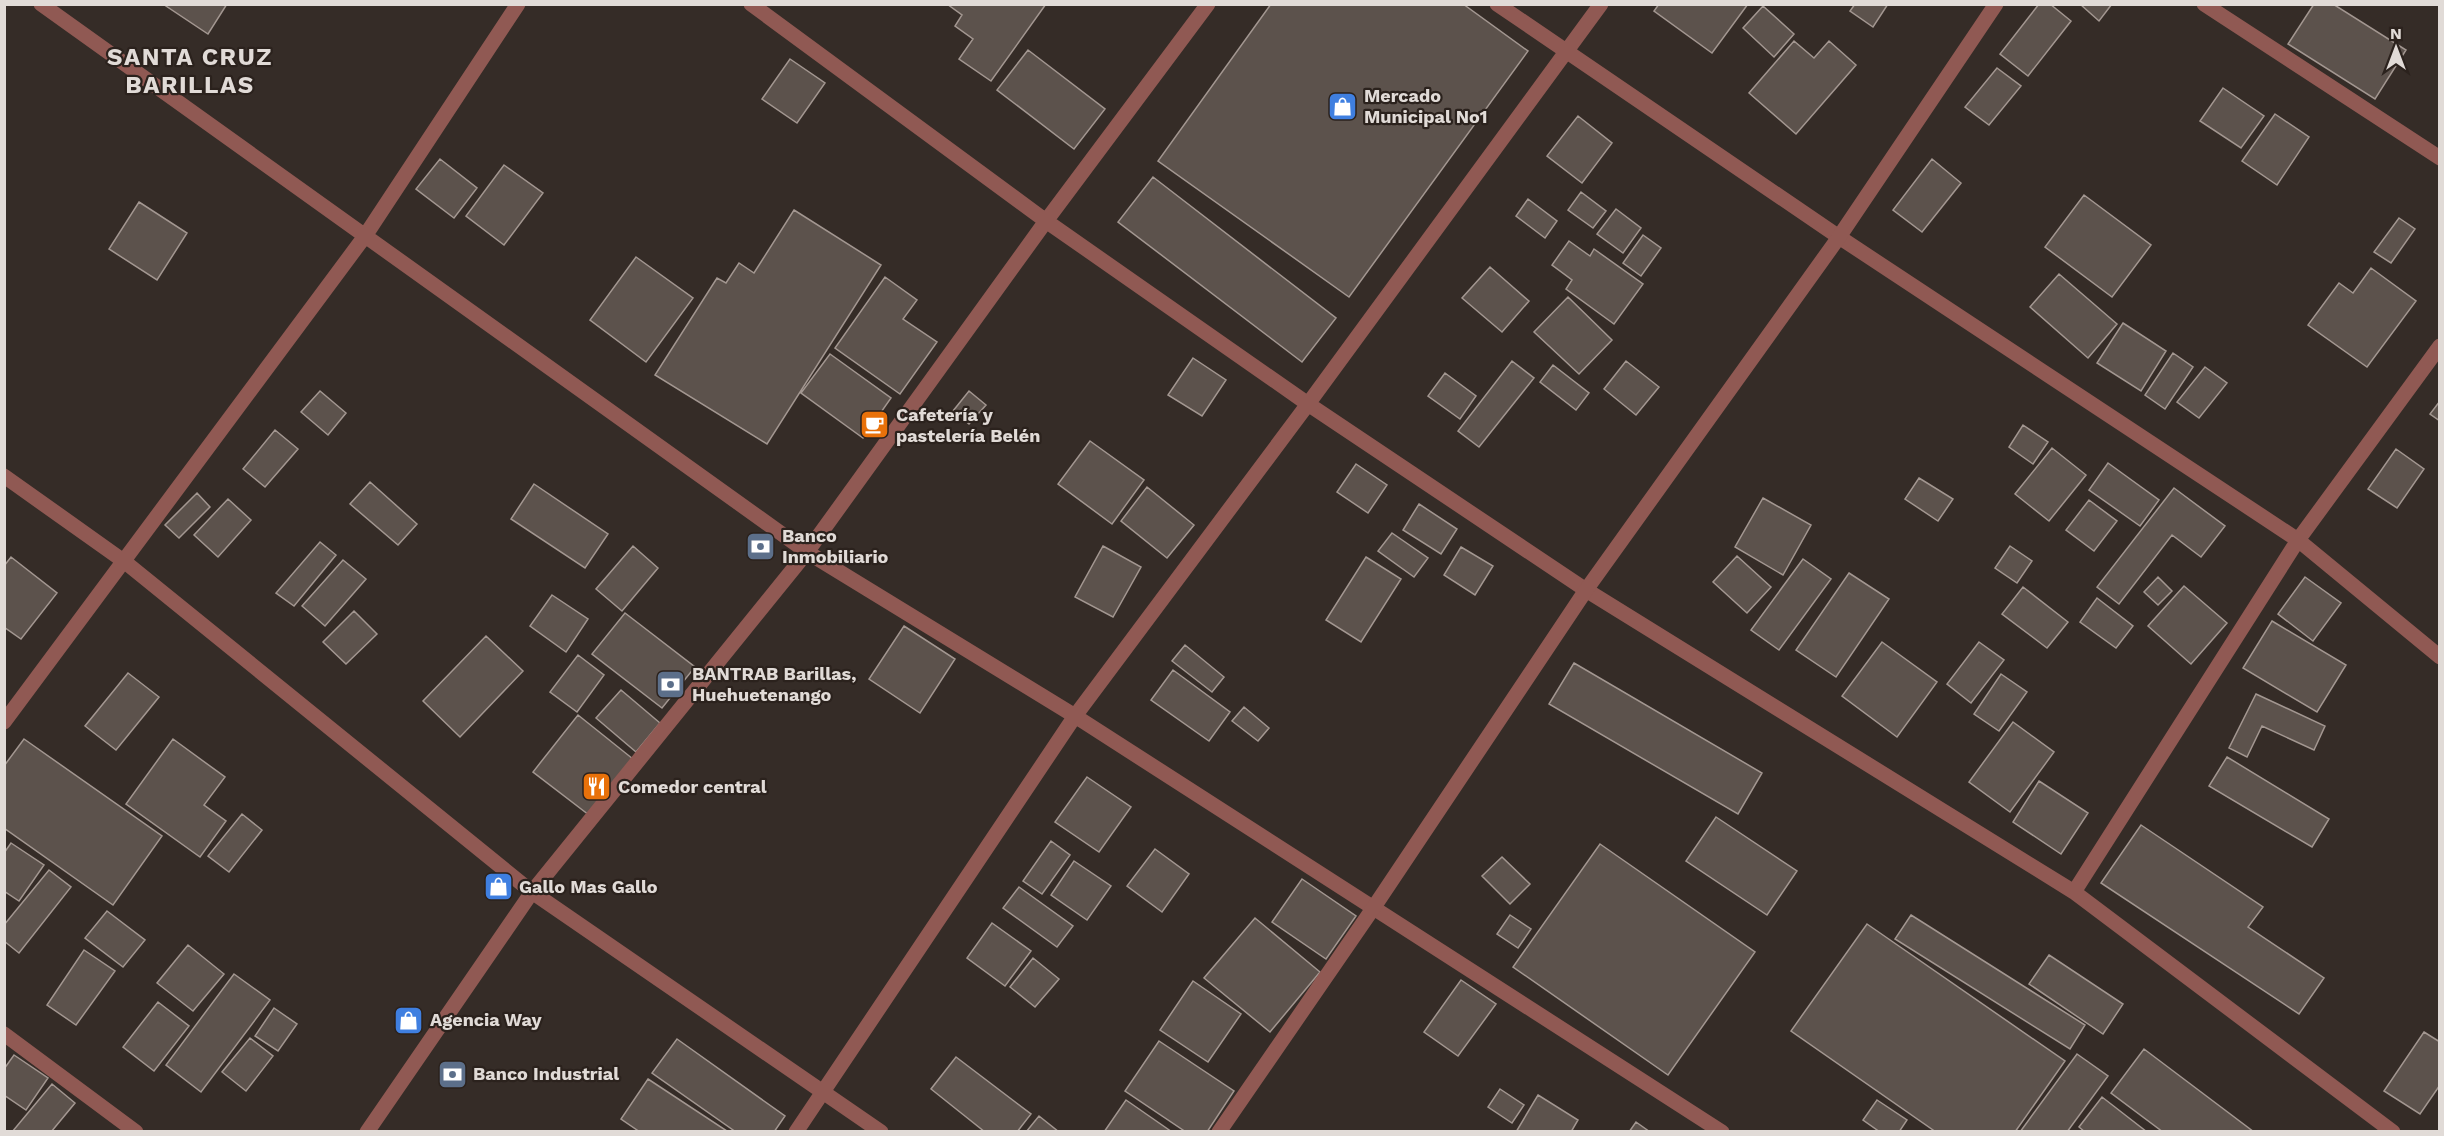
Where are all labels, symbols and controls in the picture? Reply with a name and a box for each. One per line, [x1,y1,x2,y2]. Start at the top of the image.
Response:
north arrow [2366,18,2426,78]
text: N [2390,24,2402,43]
district label: SANTA CRUZ BARILLAS [107,43,273,99]
place label: Mercado Municipal No1 [1364,85,1488,127]
shop icon: Mercado Municipal No1 [1327,90,1359,122]
place label: Cafetería y pastelería Belén [896,404,1040,446]
cafe icon: Cafetería y pastelería Belén [859,409,891,441]
place label: Banco Inmobiliario [782,525,889,567]
bank icon: Banco Inmobiliario [745,530,777,562]
place label: BANTRAB Barillas, Huehuetenango [692,663,856,705]
bank icon: BANTRAB Barillas, Huehuetenango [655,668,687,700]
restaurant icon: Comedor central [581,771,613,803]
place label: Comedor central [618,776,767,797]
shop icon: Gallo Mas Gallo [482,871,514,903]
place label: Gallo Mas Gallo [519,876,658,897]
shop icon: Agencia Way [393,1004,425,1036]
place label: Agencia Way [430,1009,542,1030]
bank icon: Banco Industrial [436,1058,468,1090]
place label: Banco Industrial [473,1063,619,1084]

